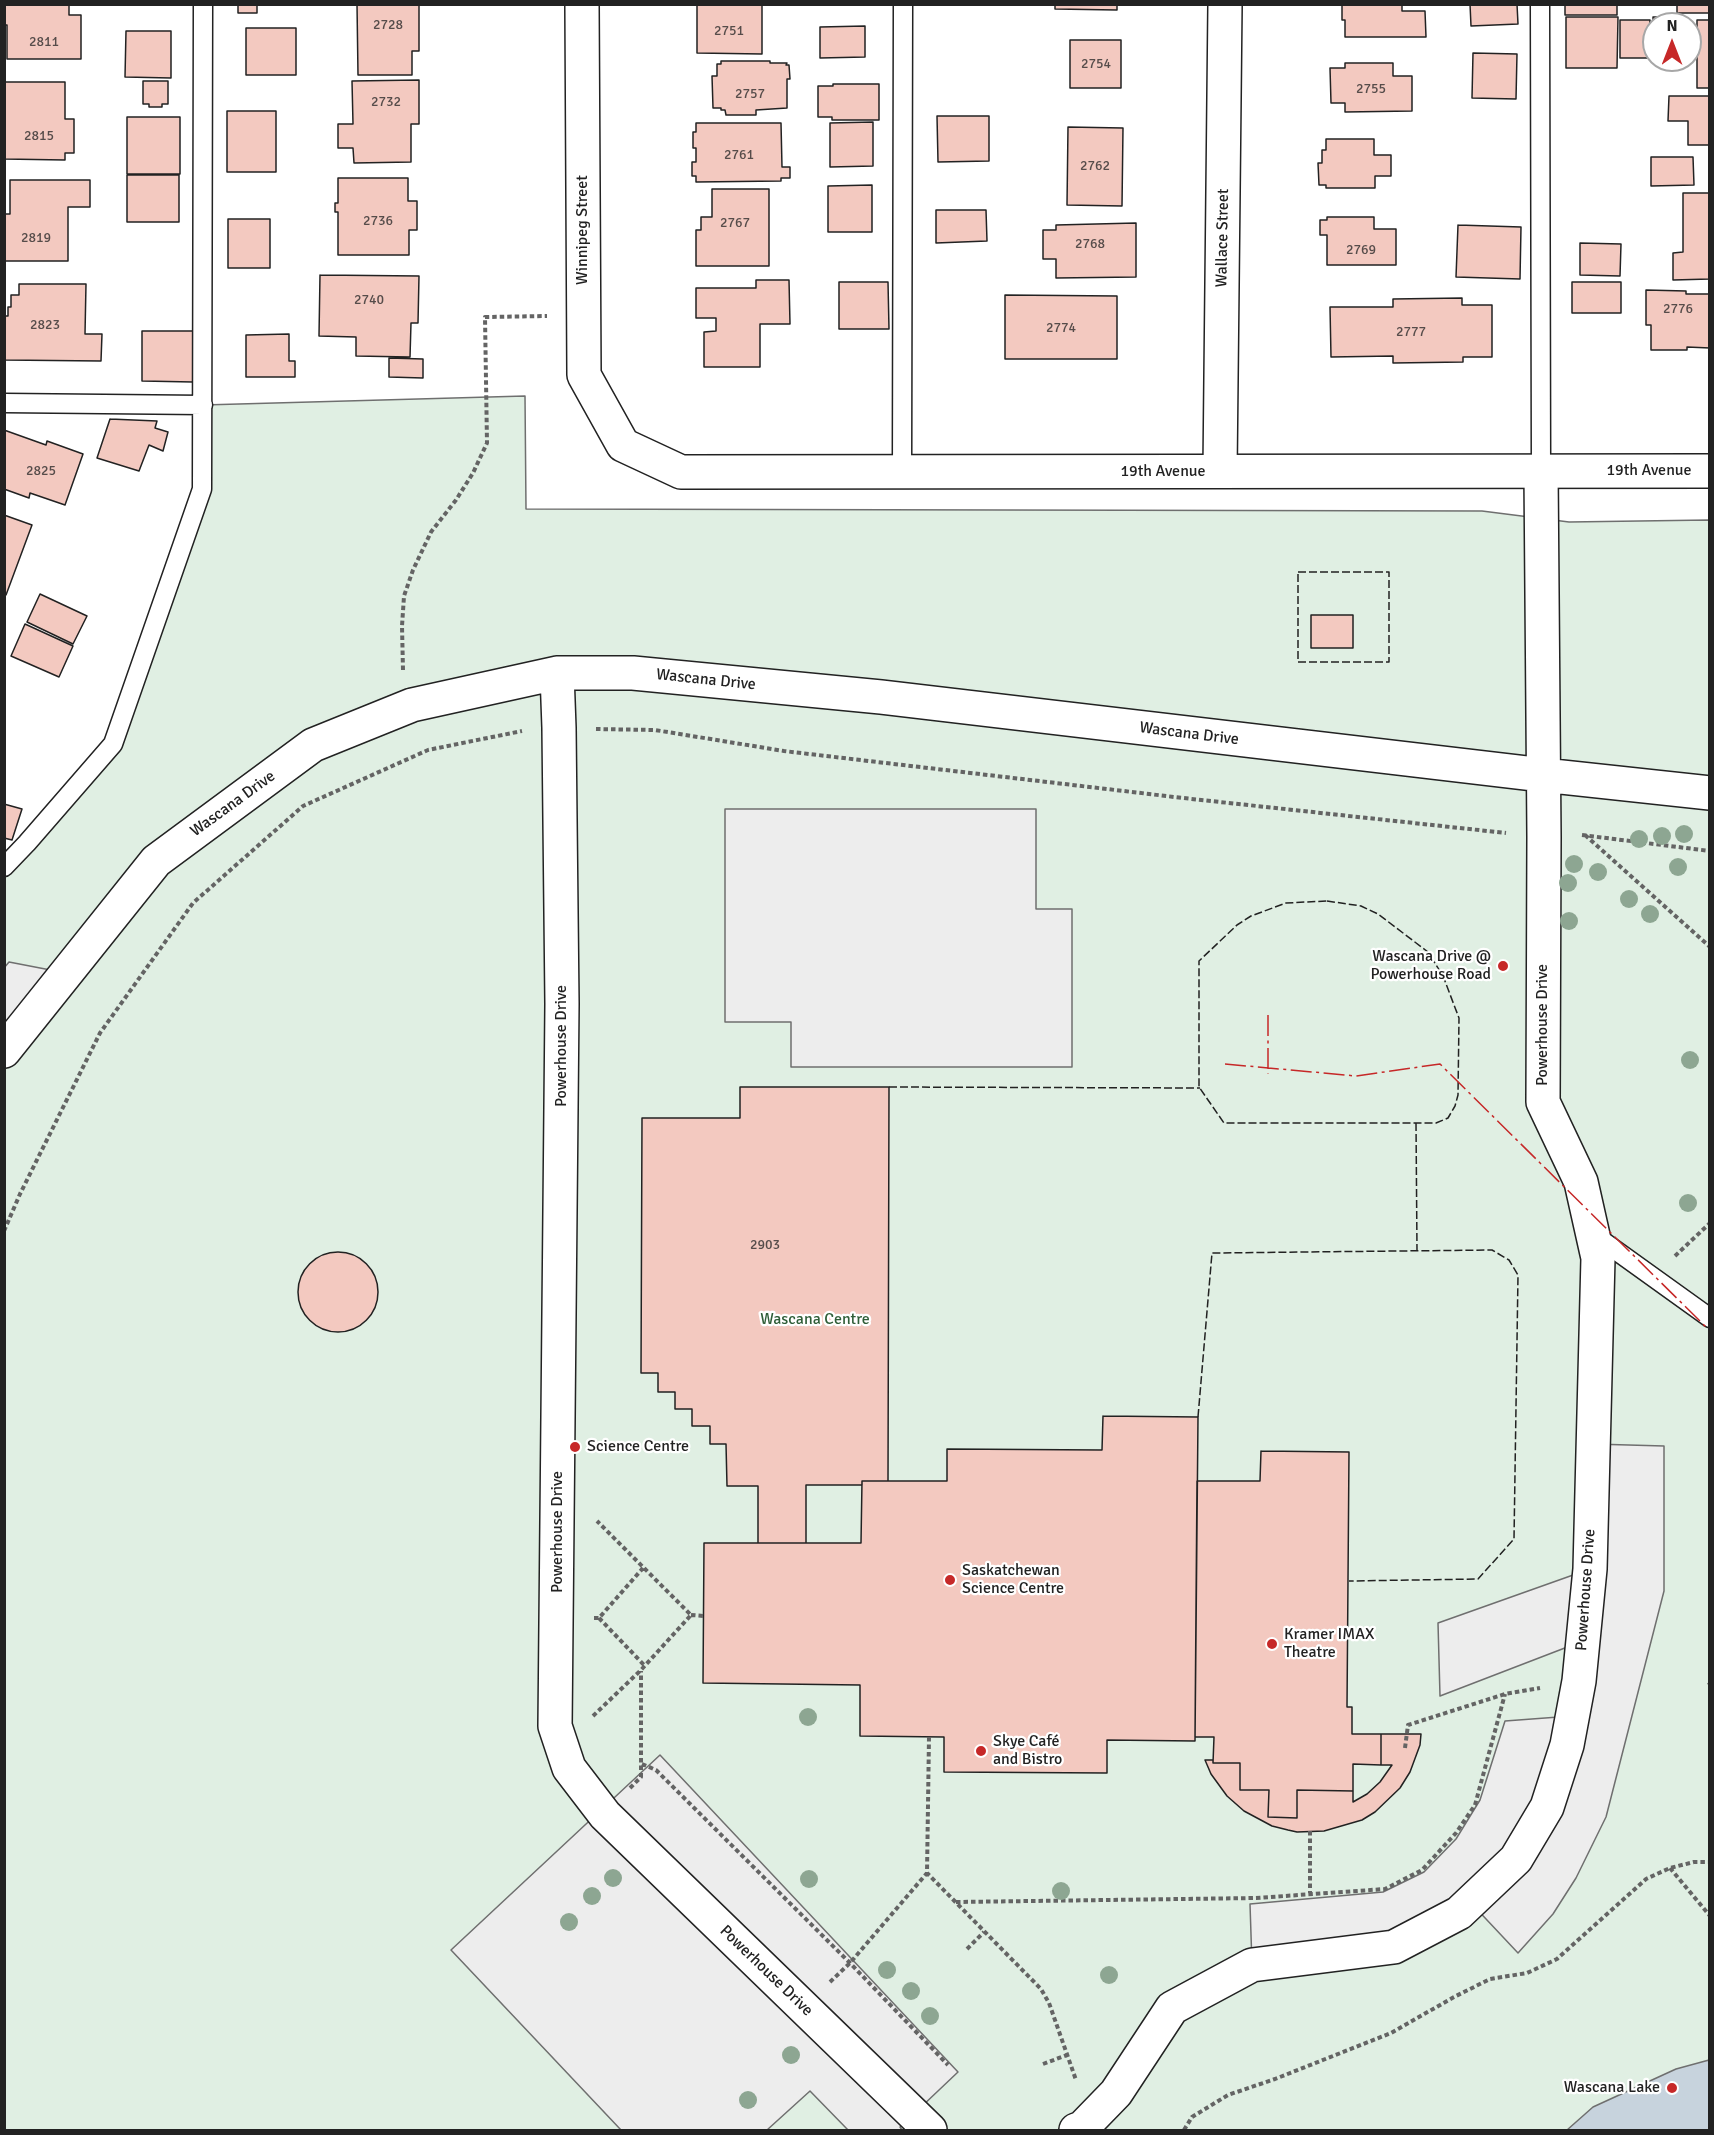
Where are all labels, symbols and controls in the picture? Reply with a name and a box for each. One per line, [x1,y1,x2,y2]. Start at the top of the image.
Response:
north arrow [1642,12,1702,72]
text: N [1666,16,1678,36]
house number: 2728 [373,17,403,33]
house number: 2751 [714,23,744,39]
house number: 2811 [29,34,59,50]
house number: 2754 [1081,56,1111,72]
house number: 2755 [1356,81,1386,97]
house number: 2757 [735,86,765,102]
house number: 2732 [371,94,401,110]
house number: 2815 [24,128,54,144]
house number: 2761 [724,147,754,163]
house number: 2762 [1080,158,1110,174]
street label: Winnipeg Street [573,175,593,285]
street label: Wallace Street [1213,188,1233,288]
house number: 2736 [363,213,393,229]
house number: 2767 [720,215,750,231]
house number: 2819 [21,230,51,246]
house number: 2768 [1075,236,1105,252]
house number: 2769 [1346,242,1376,258]
house number: 2740 [354,292,384,308]
house number: 2776 [1663,301,1693,317]
house number: 2823 [30,317,60,333]
house number: 2774 [1046,320,1076,336]
house number: 2777 [1396,324,1426,340]
street label: 19th Avenue [1606,461,1692,481]
street label: 19th Avenue [1120,462,1206,482]
house number: 2825 [26,463,56,479]
street label: Wascana Drive [655,665,757,695]
street label: Wascana Drive [1138,718,1240,750]
street label: Wascana Drive [187,767,279,841]
place label: Wascana Drive @ Powerhouse Road [1370,947,1491,985]
marker: Wascana Drive @ Powerhouse Road [1496,959,1510,973]
street label: Powerhouse Drive [1533,964,1553,1086]
street label: Powerhouse Drive [552,985,572,1107]
house number: 2903 [750,1237,780,1253]
park label: Wascana Centre [760,1310,870,1330]
place label: Science Centre [587,1437,689,1457]
marker: Science Centre [568,1440,582,1454]
street label: Powerhouse Drive [548,1471,568,1593]
street label: Powerhouse Drive [1572,1528,1600,1652]
place label: Saskatchewan Science Centre [962,1561,1064,1599]
marker: Saskatchewan Science Centre [943,1573,957,1587]
place label: Kramer IMAX Theatre [1284,1625,1374,1663]
marker: Kramer IMAX Theatre [1265,1637,1279,1651]
place label: Skye Café and Bistro [993,1732,1062,1770]
marker: Skye Café and Bistro [974,1744,988,1758]
street label: Powerhouse Drive [715,1922,817,2020]
place label: Wascana Lake [1564,2078,1660,2098]
marker: Wascana Lake [1665,2081,1679,2095]

